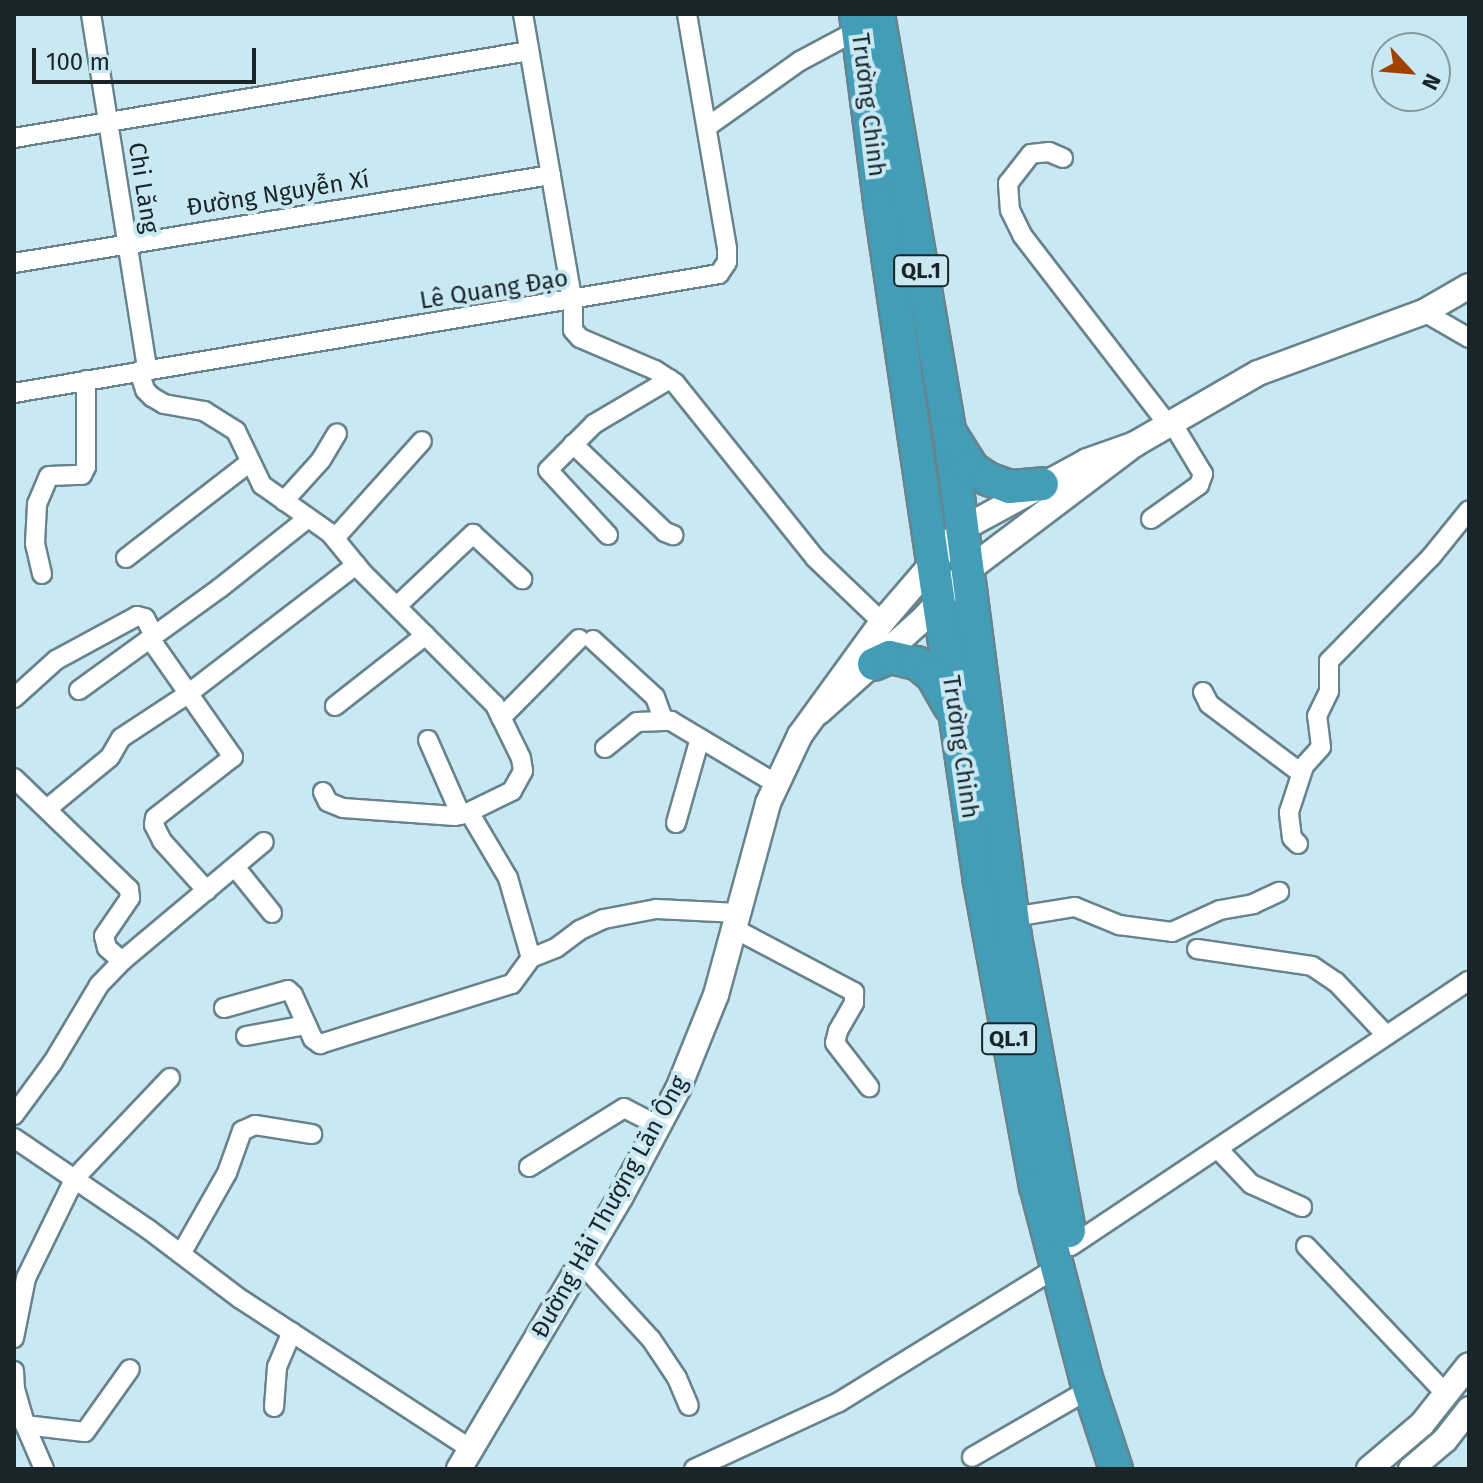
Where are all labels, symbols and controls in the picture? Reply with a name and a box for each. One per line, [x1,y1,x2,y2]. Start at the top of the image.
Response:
scale bar [36,32,260,82]
street label: Trường Chinh [845,32,891,178]
north arrow [1371,32,1451,112]
text: 100 m [46,48,110,76]
text: N [1416,69,1447,94]
street label: Chi Lăng [122,140,164,236]
street label: Đường Nguyễn Xí [185,165,371,223]
road number: QL.1 [893,253,949,289]
street label: Lê Quang Đạo [418,264,570,316]
street label: Trường Chinh [936,674,984,820]
road number: QL.1 [981,1021,1037,1057]
street label: Đường Hải Thượng Lãn Ông [526,1071,694,1343]

